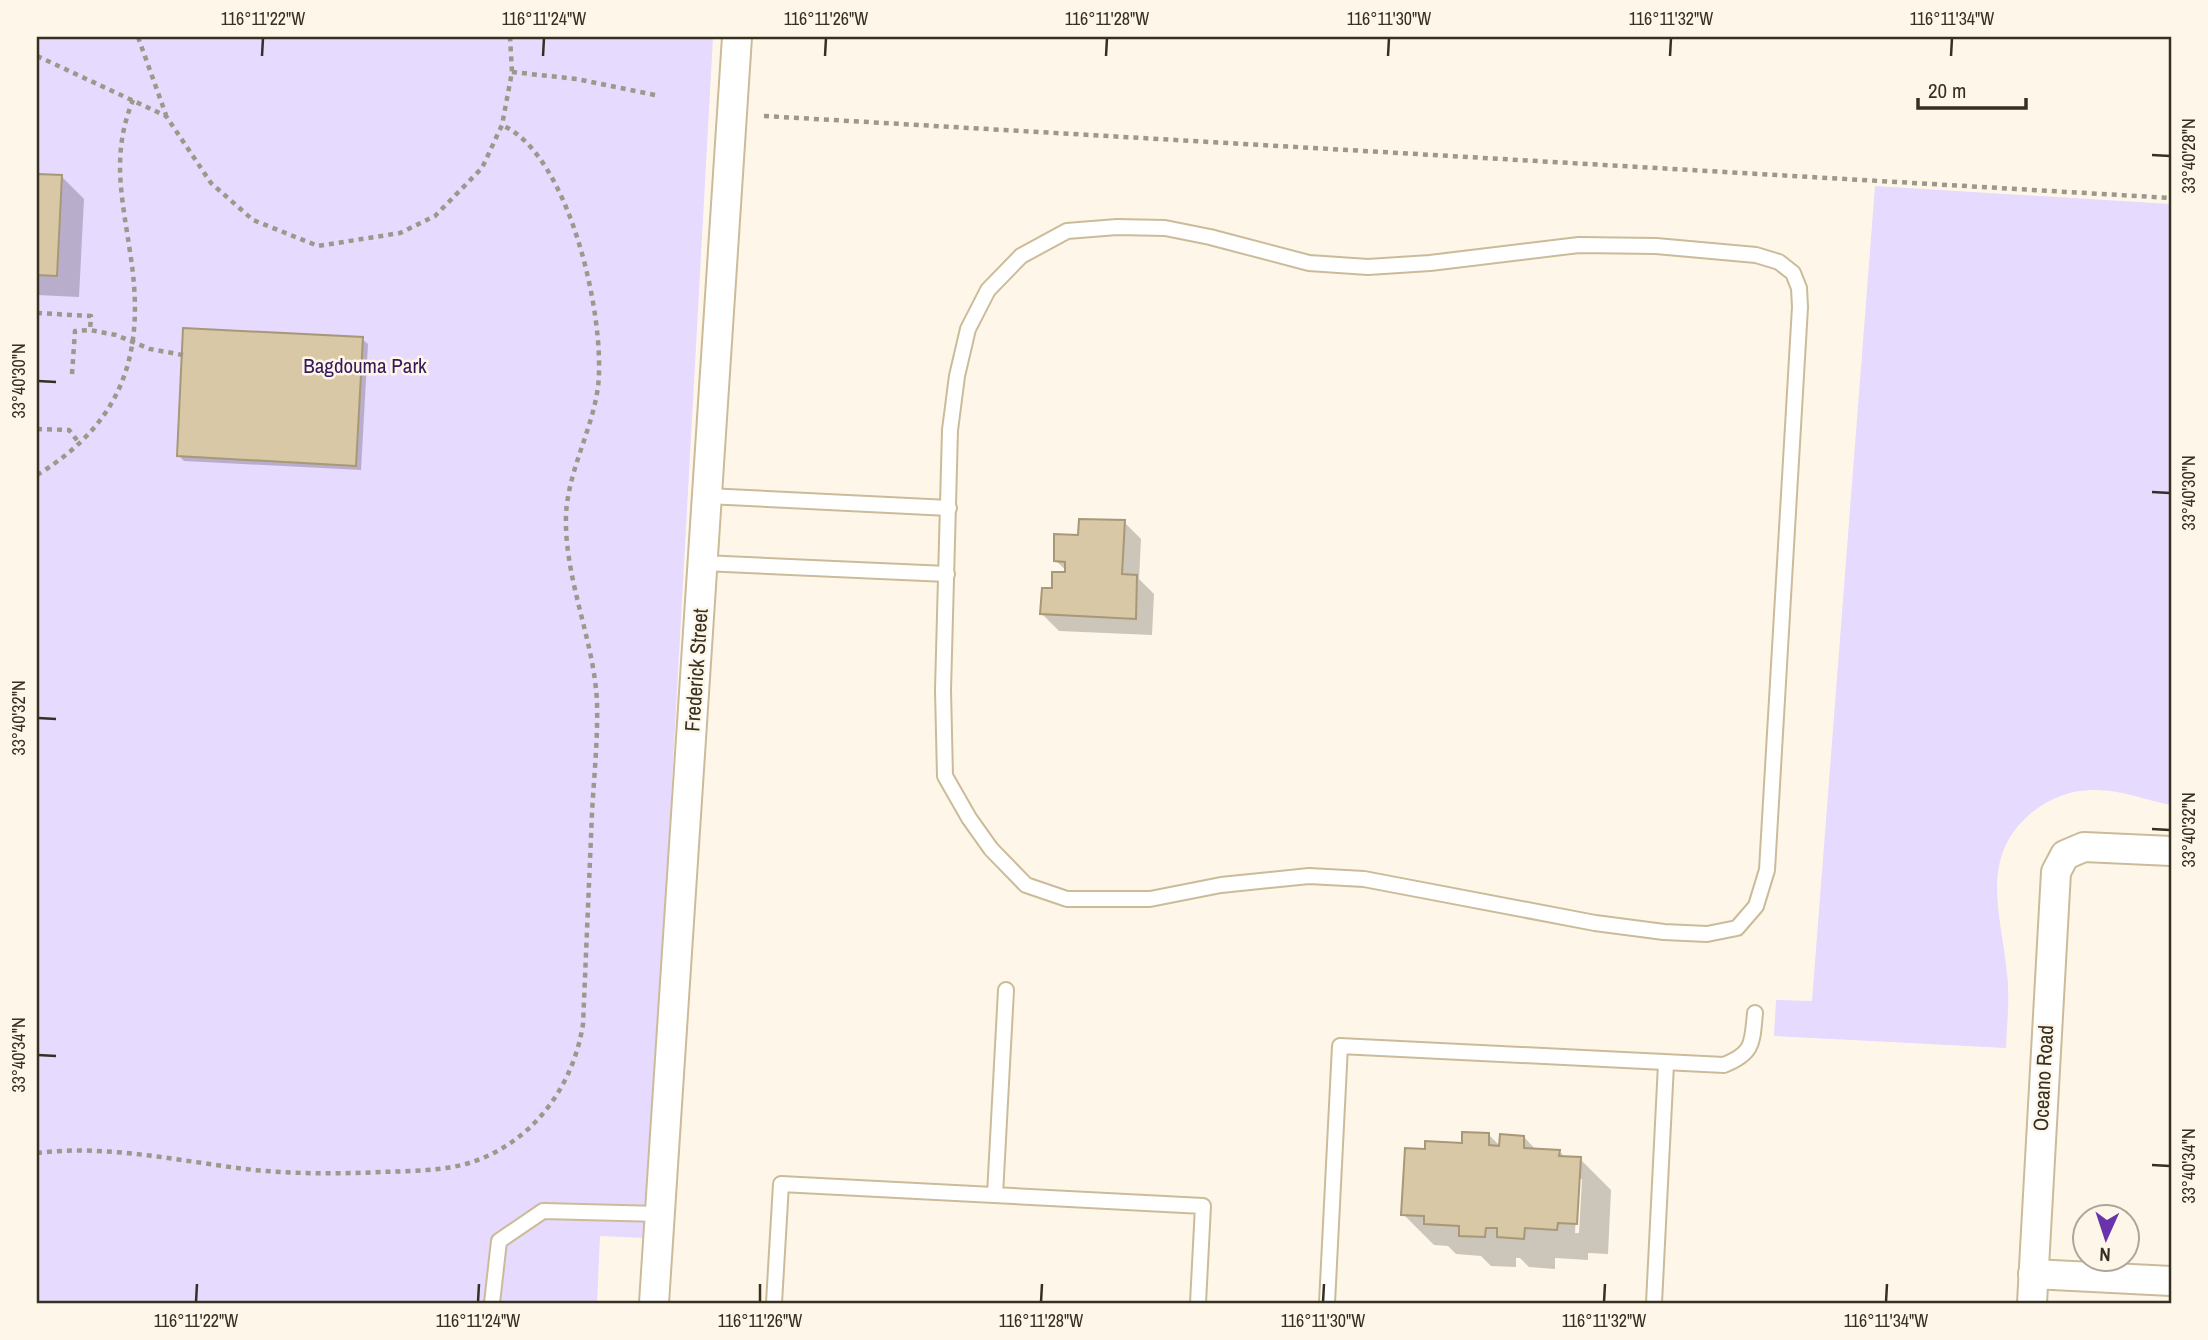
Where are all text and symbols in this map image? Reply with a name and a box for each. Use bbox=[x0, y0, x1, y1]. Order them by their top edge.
text: 116°11'22"W bbox=[221, 6, 305, 31]
text: 116°11'24"W bbox=[502, 6, 586, 31]
text: 116°11'26"W bbox=[784, 6, 868, 31]
text: 116°11'28"W bbox=[1065, 6, 1149, 31]
text: 116°11'30"W bbox=[1347, 6, 1431, 31]
text: 116°11'32"W bbox=[1629, 6, 1713, 31]
text: 116°11'34"W bbox=[1910, 6, 1994, 31]
scale bar bbox=[1918, 66, 2026, 110]
text: 20 m bbox=[1928, 76, 1966, 105]
text: 33°40'28"N bbox=[2176, 118, 2201, 194]
text: 33°40'30"N bbox=[6, 343, 31, 419]
park label: Bagdouma Park bbox=[303, 351, 427, 380]
text: 33°40'30"N bbox=[2176, 455, 2201, 531]
street label: Frederick Street bbox=[677, 607, 715, 733]
text: 33°40'32"N bbox=[6, 680, 31, 756]
text: 33°40'32"N bbox=[2176, 792, 2201, 868]
text: 33°40'34"N bbox=[6, 1017, 31, 1093]
street label: Oceano Road bbox=[2026, 1024, 2060, 1132]
text: 33°40'34"N bbox=[2176, 1128, 2201, 1204]
north arrow bbox=[2072, 1204, 2142, 1274]
text: N bbox=[2099, 1242, 2111, 1268]
text: 116°11'22"W bbox=[154, 1308, 238, 1333]
text: 116°11'24"W bbox=[436, 1308, 520, 1333]
text: 116°11'26"W bbox=[718, 1308, 802, 1333]
text: 116°11'28"W bbox=[999, 1308, 1083, 1333]
text: 116°11'30"W bbox=[1281, 1308, 1365, 1333]
text: 116°11'32"W bbox=[1562, 1308, 1646, 1333]
text: 116°11'34"W bbox=[1844, 1308, 1928, 1333]

